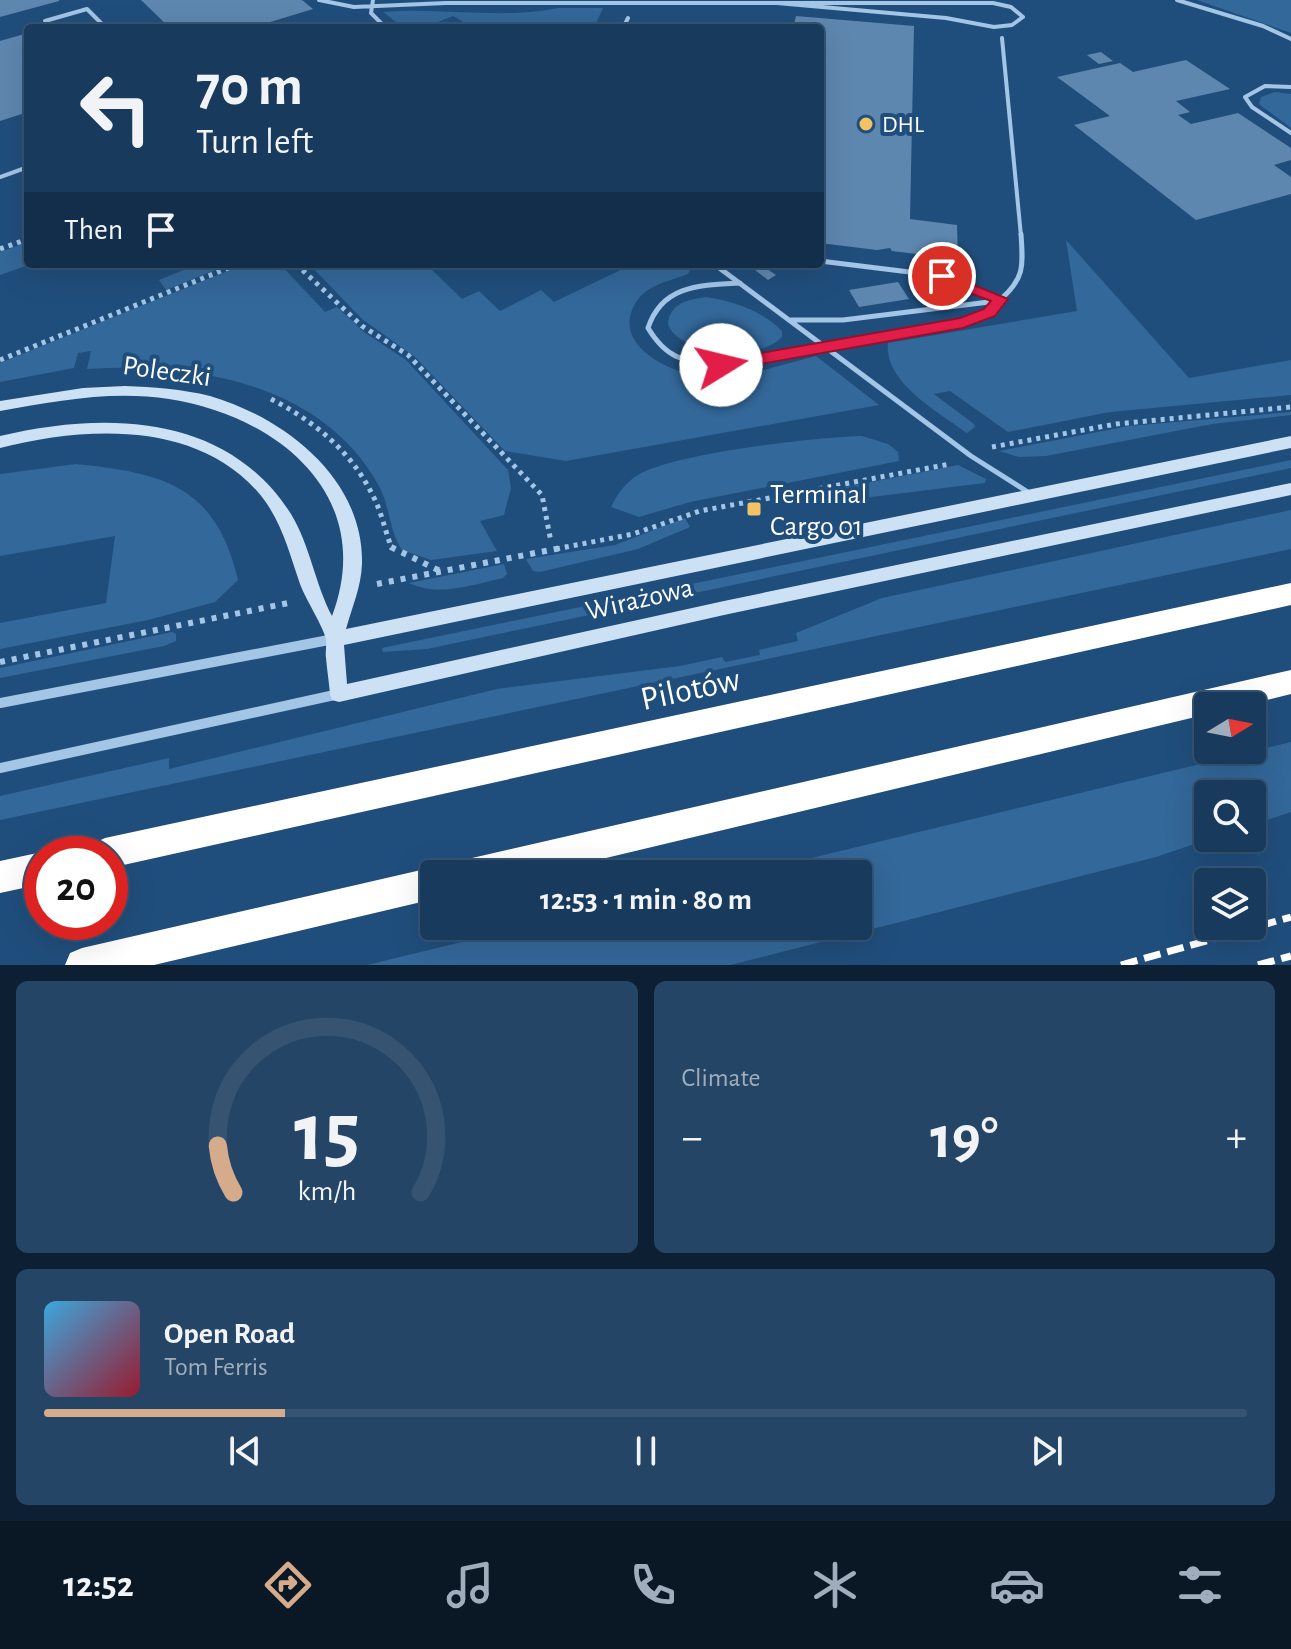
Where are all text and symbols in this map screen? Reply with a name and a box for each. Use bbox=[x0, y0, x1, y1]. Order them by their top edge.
icon: left bbox=[64, 56, 168, 160]
text: 70 m bbox=[196, 59, 303, 115]
place label: DHL bbox=[882, 113, 924, 137]
marker: DHL bbox=[857, 115, 875, 133]
text: Turn left bbox=[196, 124, 313, 160]
icon: arrive bbox=[139, 208, 183, 252]
text: Then bbox=[64, 215, 123, 245]
pin bbox=[908, 242, 976, 310]
icon: arrive bbox=[920, 254, 964, 298]
position arrow bbox=[679, 323, 763, 407]
street label: Poleczki bbox=[121, 352, 213, 392]
place label: Terminal Cargo 01 bbox=[770, 481, 867, 541]
marker: Terminal Cargo 01 bbox=[745, 500, 763, 518]
street label: Wirażowa bbox=[583, 574, 696, 626]
street label: Pilotów bbox=[638, 663, 743, 717]
north arrow bbox=[1194, 692, 1266, 764]
map controls bbox=[1194, 692, 1266, 940]
button: search bbox=[1194, 780, 1266, 852]
speed limit sign: 20 bbox=[24, 836, 128, 940]
button: layers bbox=[1194, 868, 1266, 940]
text: 12:53 · 1 min · 80 m bbox=[540, 885, 752, 915]
text: Climate bbox=[682, 1065, 760, 1091]
text: 15 bbox=[294, 1092, 360, 1176]
text: 19° bbox=[930, 1109, 998, 1169]
text: − bbox=[682, 1116, 703, 1160]
text: + bbox=[1226, 1116, 1247, 1160]
text: km/h bbox=[297, 1177, 356, 1206]
text: Open Road bbox=[164, 1319, 295, 1349]
text: Tom Ferris bbox=[164, 1354, 268, 1380]
icon: previous bbox=[223, 1429, 267, 1473]
icon: pause bbox=[624, 1429, 668, 1473]
icon: next bbox=[1025, 1429, 1069, 1473]
icon: directions bbox=[260, 1557, 316, 1613]
icon: music bbox=[442, 1557, 498, 1613]
icon: phone bbox=[625, 1557, 681, 1613]
icon: climate bbox=[807, 1557, 863, 1613]
icon: car bbox=[989, 1557, 1045, 1613]
icon: filters bbox=[1172, 1557, 1228, 1613]
text: 12:52 bbox=[63, 1567, 134, 1603]

